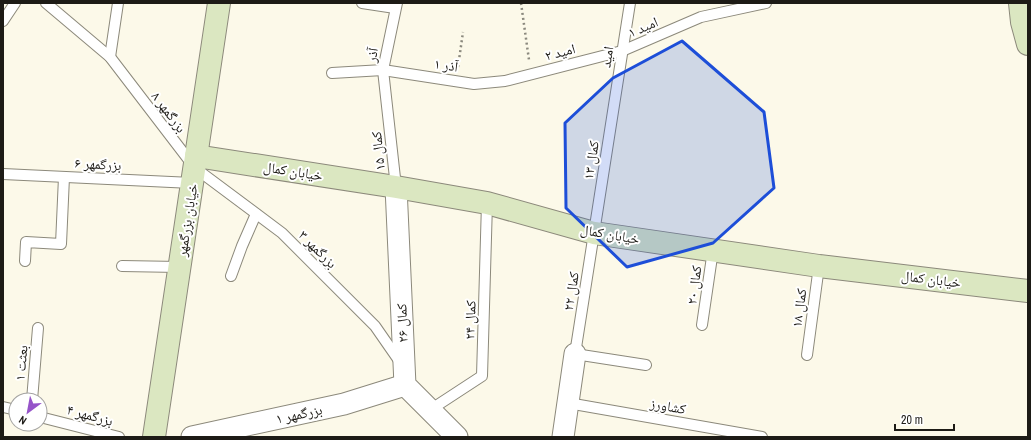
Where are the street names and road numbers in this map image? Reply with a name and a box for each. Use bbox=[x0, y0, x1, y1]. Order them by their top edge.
street label: امید ۱ bbox=[625, 13, 661, 41]
street label: امید ۲ bbox=[543, 39, 577, 65]
street label: امید bbox=[596, 45, 618, 69]
street label: آذر bbox=[362, 46, 382, 65]
street label: آذر ۱ bbox=[433, 54, 460, 76]
street label: بزرگمهر ۸ bbox=[148, 88, 190, 136]
street label: کمال ۱۵ bbox=[367, 130, 389, 171]
street label: کمال ۱۳ bbox=[579, 139, 603, 181]
street label: بزرگمهر ۶ bbox=[74, 154, 122, 174]
street label: خیابان کمال bbox=[262, 157, 324, 185]
street label: خیابان بزرگمهر bbox=[172, 182, 202, 259]
street label: خیابان کمال bbox=[579, 220, 641, 248]
street label: بزرگمهر ۳ bbox=[295, 226, 341, 272]
street label: کمال ۲۰ bbox=[682, 264, 706, 306]
street label: خیابان کمال bbox=[900, 266, 962, 292]
street label: کمال ۲۲ bbox=[559, 270, 583, 312]
street label: کمال ۱۸ bbox=[787, 287, 811, 329]
street label: کمال ۲۴ bbox=[460, 300, 480, 340]
street label: کمال ۲۶ bbox=[392, 303, 412, 343]
street label: بعثت ۱ bbox=[10, 344, 32, 382]
street label: کشاورز bbox=[648, 394, 687, 418]
street label: بزرگمهر ۴ bbox=[65, 400, 115, 430]
street label: بزرگمهر ۱ bbox=[274, 400, 324, 428]

